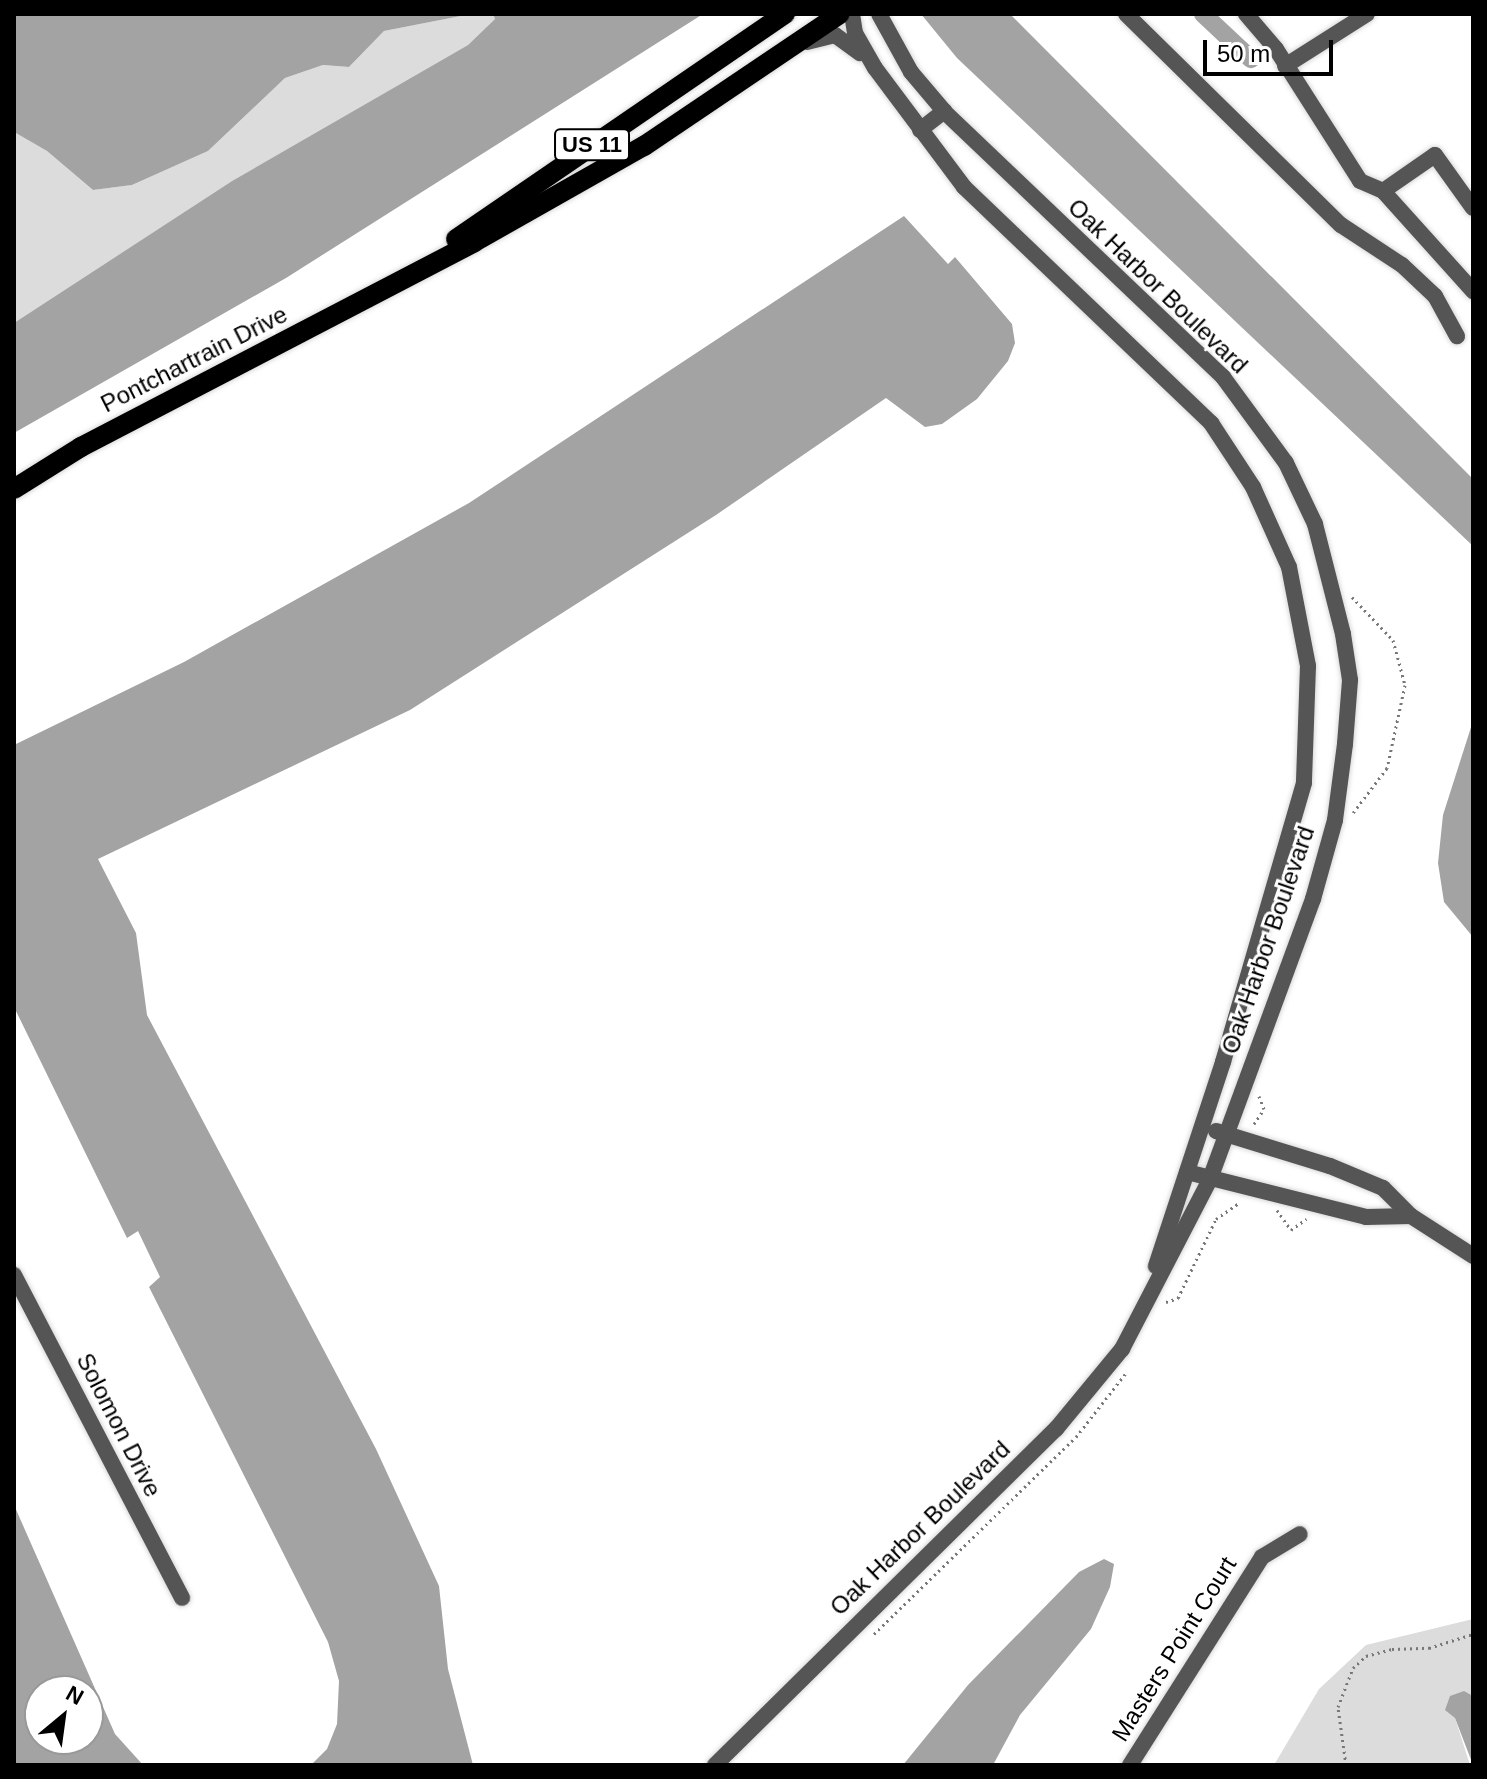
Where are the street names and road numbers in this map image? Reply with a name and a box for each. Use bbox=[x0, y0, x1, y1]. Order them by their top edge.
road number: US 11 bbox=[554, 127, 630, 163]
street label: Oak Harbor Boulevard bbox=[1062, 193, 1254, 379]
street label: Pontchartrain Drive bbox=[96, 300, 292, 418]
street label: Oak Harbor Boulevard bbox=[1216, 822, 1320, 1058]
street label: Solomon Drive bbox=[70, 1348, 168, 1502]
street label: Oak Harbor Boulevard bbox=[824, 1435, 1016, 1621]
street label: Masters Point Court bbox=[1106, 1551, 1242, 1747]

